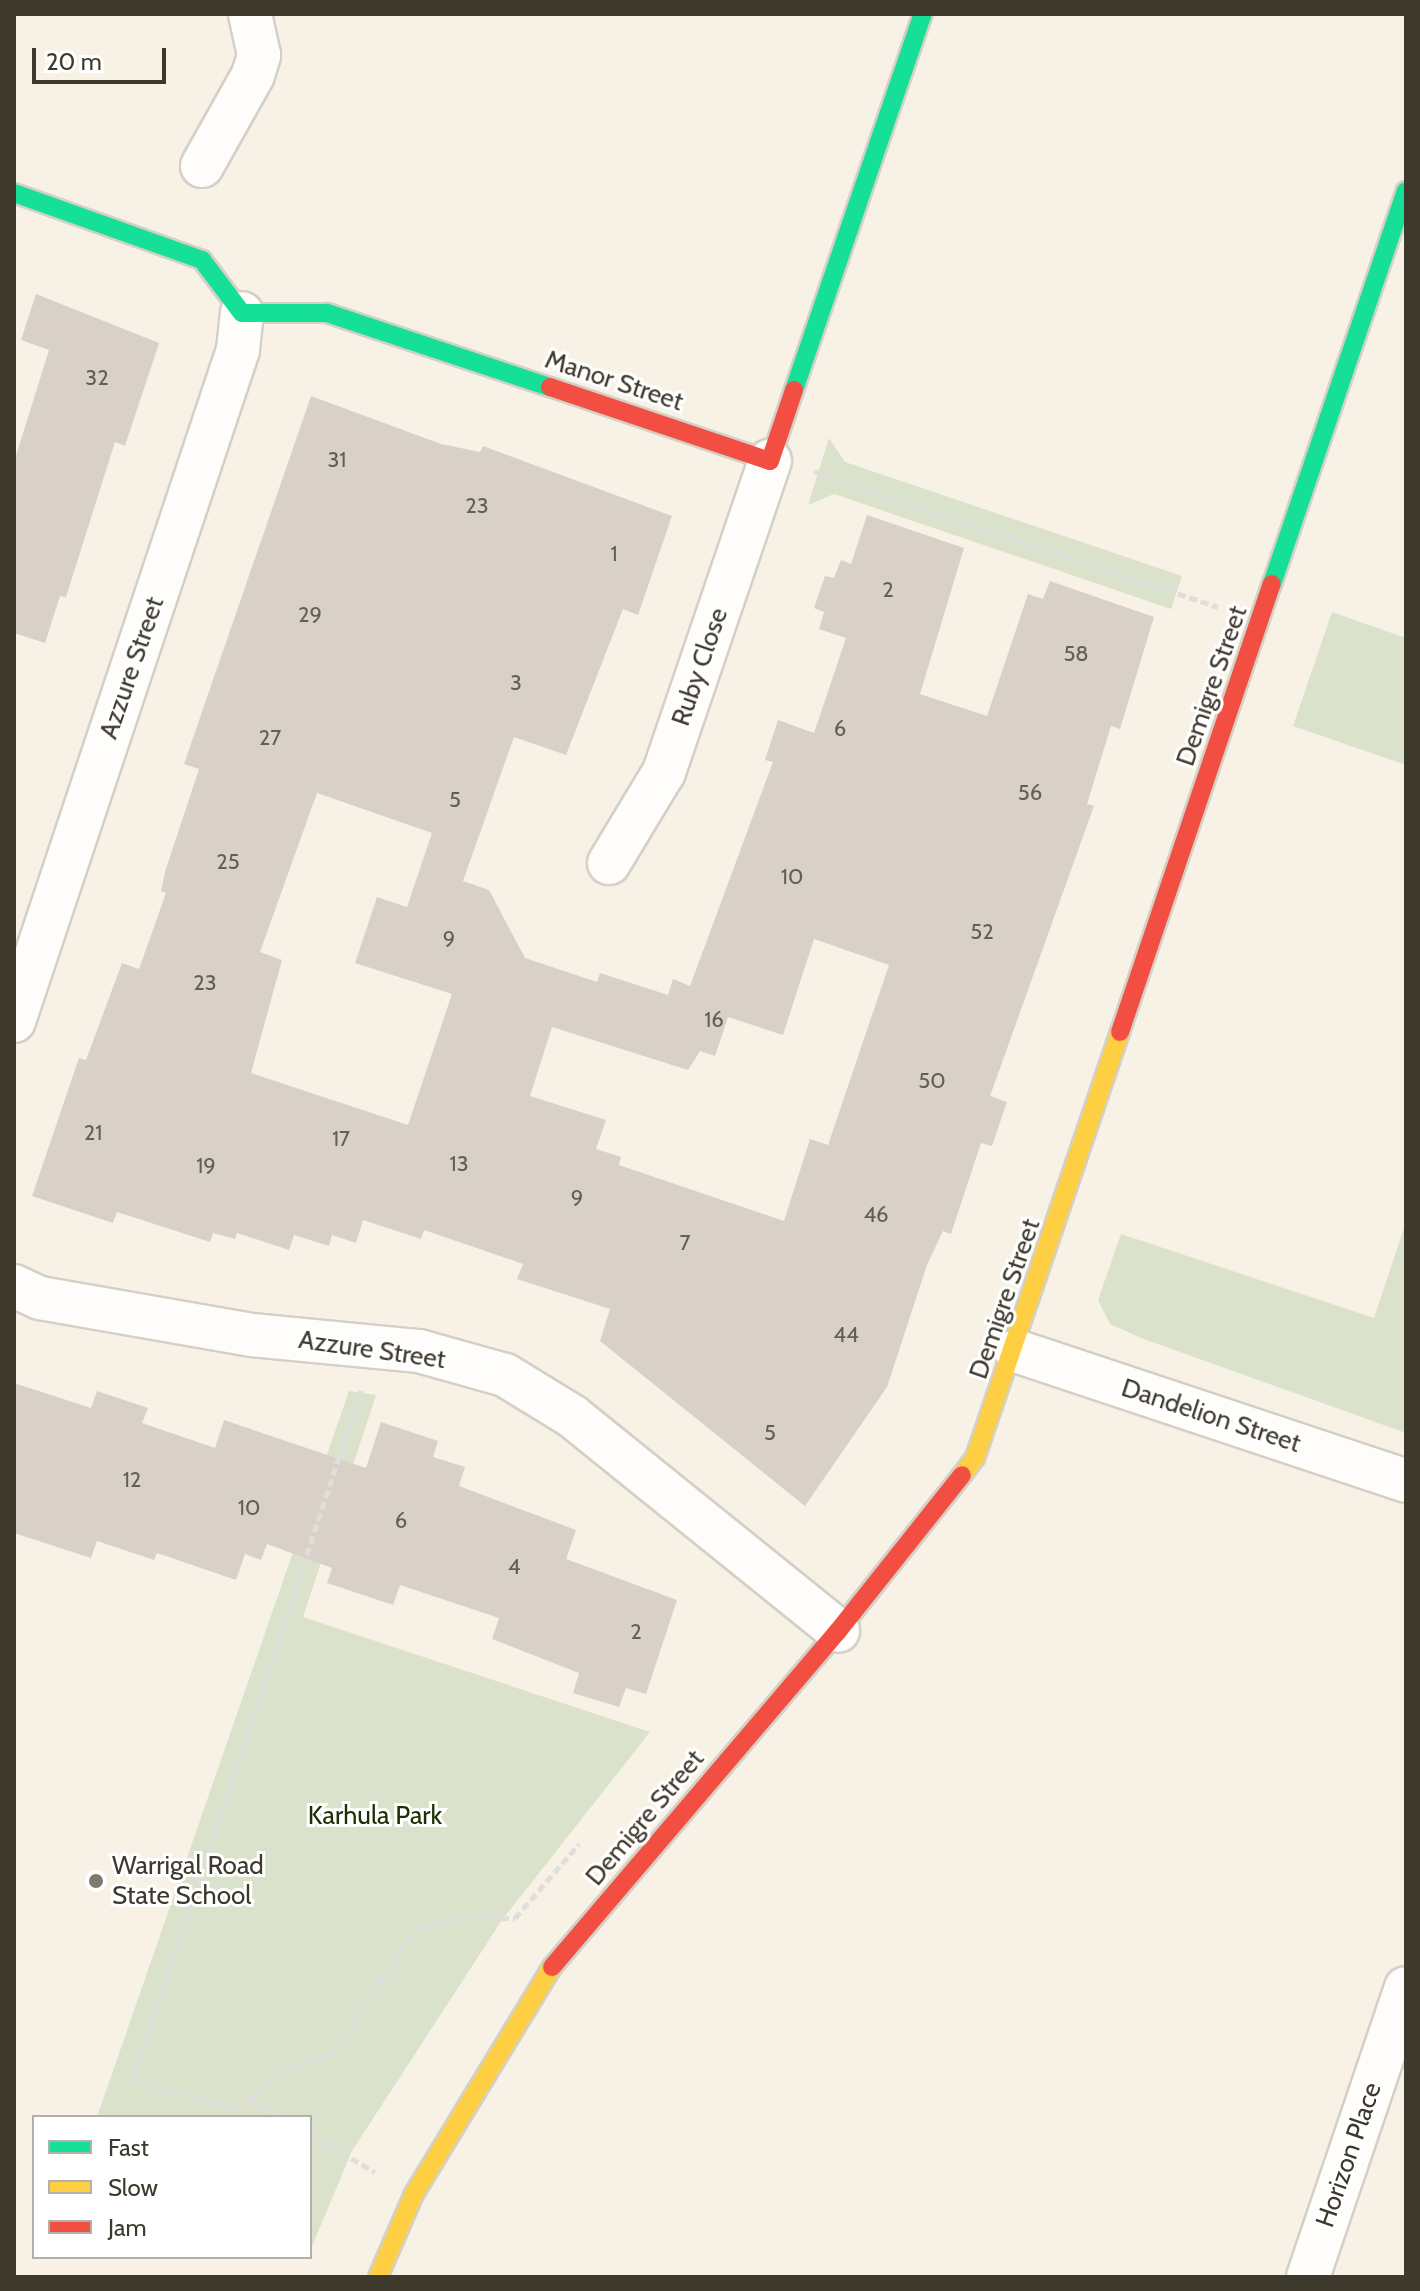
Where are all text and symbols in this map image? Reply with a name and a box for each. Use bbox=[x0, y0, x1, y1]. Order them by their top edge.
scale bar bbox=[36, 32, 170, 82]
text: 20 m bbox=[46, 47, 102, 76]
street label: Manor Street bbox=[541, 344, 687, 418]
house number: 32 bbox=[85, 365, 109, 391]
house number: 31 bbox=[327, 447, 347, 473]
house number: 23 bbox=[465, 493, 489, 519]
house number: 1 bbox=[610, 541, 618, 567]
house number: 2 bbox=[882, 577, 894, 603]
street label: Azzure Street bbox=[93, 593, 171, 743]
house number: 29 bbox=[298, 602, 322, 628]
street label: Demigre Street bbox=[1170, 602, 1254, 770]
street label: Ruby Close bbox=[665, 604, 735, 730]
house number: 58 bbox=[1063, 641, 1089, 667]
house number: 3 bbox=[510, 670, 522, 696]
house number: 6 bbox=[834, 716, 846, 742]
house number: 27 bbox=[259, 725, 281, 751]
house number: 56 bbox=[1018, 780, 1042, 806]
house number: 5 bbox=[449, 787, 461, 813]
house number: 25 bbox=[216, 849, 240, 875]
house number: 10 bbox=[781, 864, 803, 890]
house number: 52 bbox=[970, 919, 994, 945]
house number: 9 bbox=[443, 926, 455, 952]
house number: 23 bbox=[193, 970, 217, 996]
house number: 16 bbox=[704, 1007, 724, 1033]
house number: 50 bbox=[918, 1068, 946, 1094]
house number: 21 bbox=[84, 1120, 102, 1146]
house number: 17 bbox=[332, 1126, 350, 1152]
house number: 13 bbox=[449, 1151, 469, 1177]
house number: 19 bbox=[196, 1153, 216, 1179]
house number: 9 bbox=[571, 1185, 583, 1211]
house number: 46 bbox=[863, 1202, 889, 1228]
street label: Demigre Street bbox=[963, 1215, 1047, 1383]
house number: 7 bbox=[679, 1230, 691, 1256]
house number: 44 bbox=[833, 1322, 859, 1348]
street label: Azzure Street bbox=[297, 1324, 447, 1376]
street label: Dandelion Street bbox=[1117, 1372, 1305, 1460]
house number: 5 bbox=[764, 1420, 776, 1446]
house number: 12 bbox=[123, 1467, 141, 1493]
house number: 10 bbox=[238, 1495, 260, 1521]
house number: 6 bbox=[395, 1508, 407, 1534]
house number: 4 bbox=[508, 1554, 520, 1580]
house number: 2 bbox=[630, 1619, 642, 1645]
street label: Demigre Street bbox=[579, 1744, 711, 1892]
park label: Karhula Park bbox=[308, 1800, 442, 1832]
place label: Warrigal Road State School bbox=[112, 1850, 264, 1912]
marker: Warrigal Road State School bbox=[87, 1872, 105, 1890]
street label: Horizon Place bbox=[1310, 2079, 1388, 2231]
legend bbox=[32, 2115, 312, 2259]
text: Fast bbox=[108, 2133, 149, 2162]
text: Slow bbox=[108, 2173, 158, 2202]
text: Jam bbox=[108, 2213, 146, 2242]

